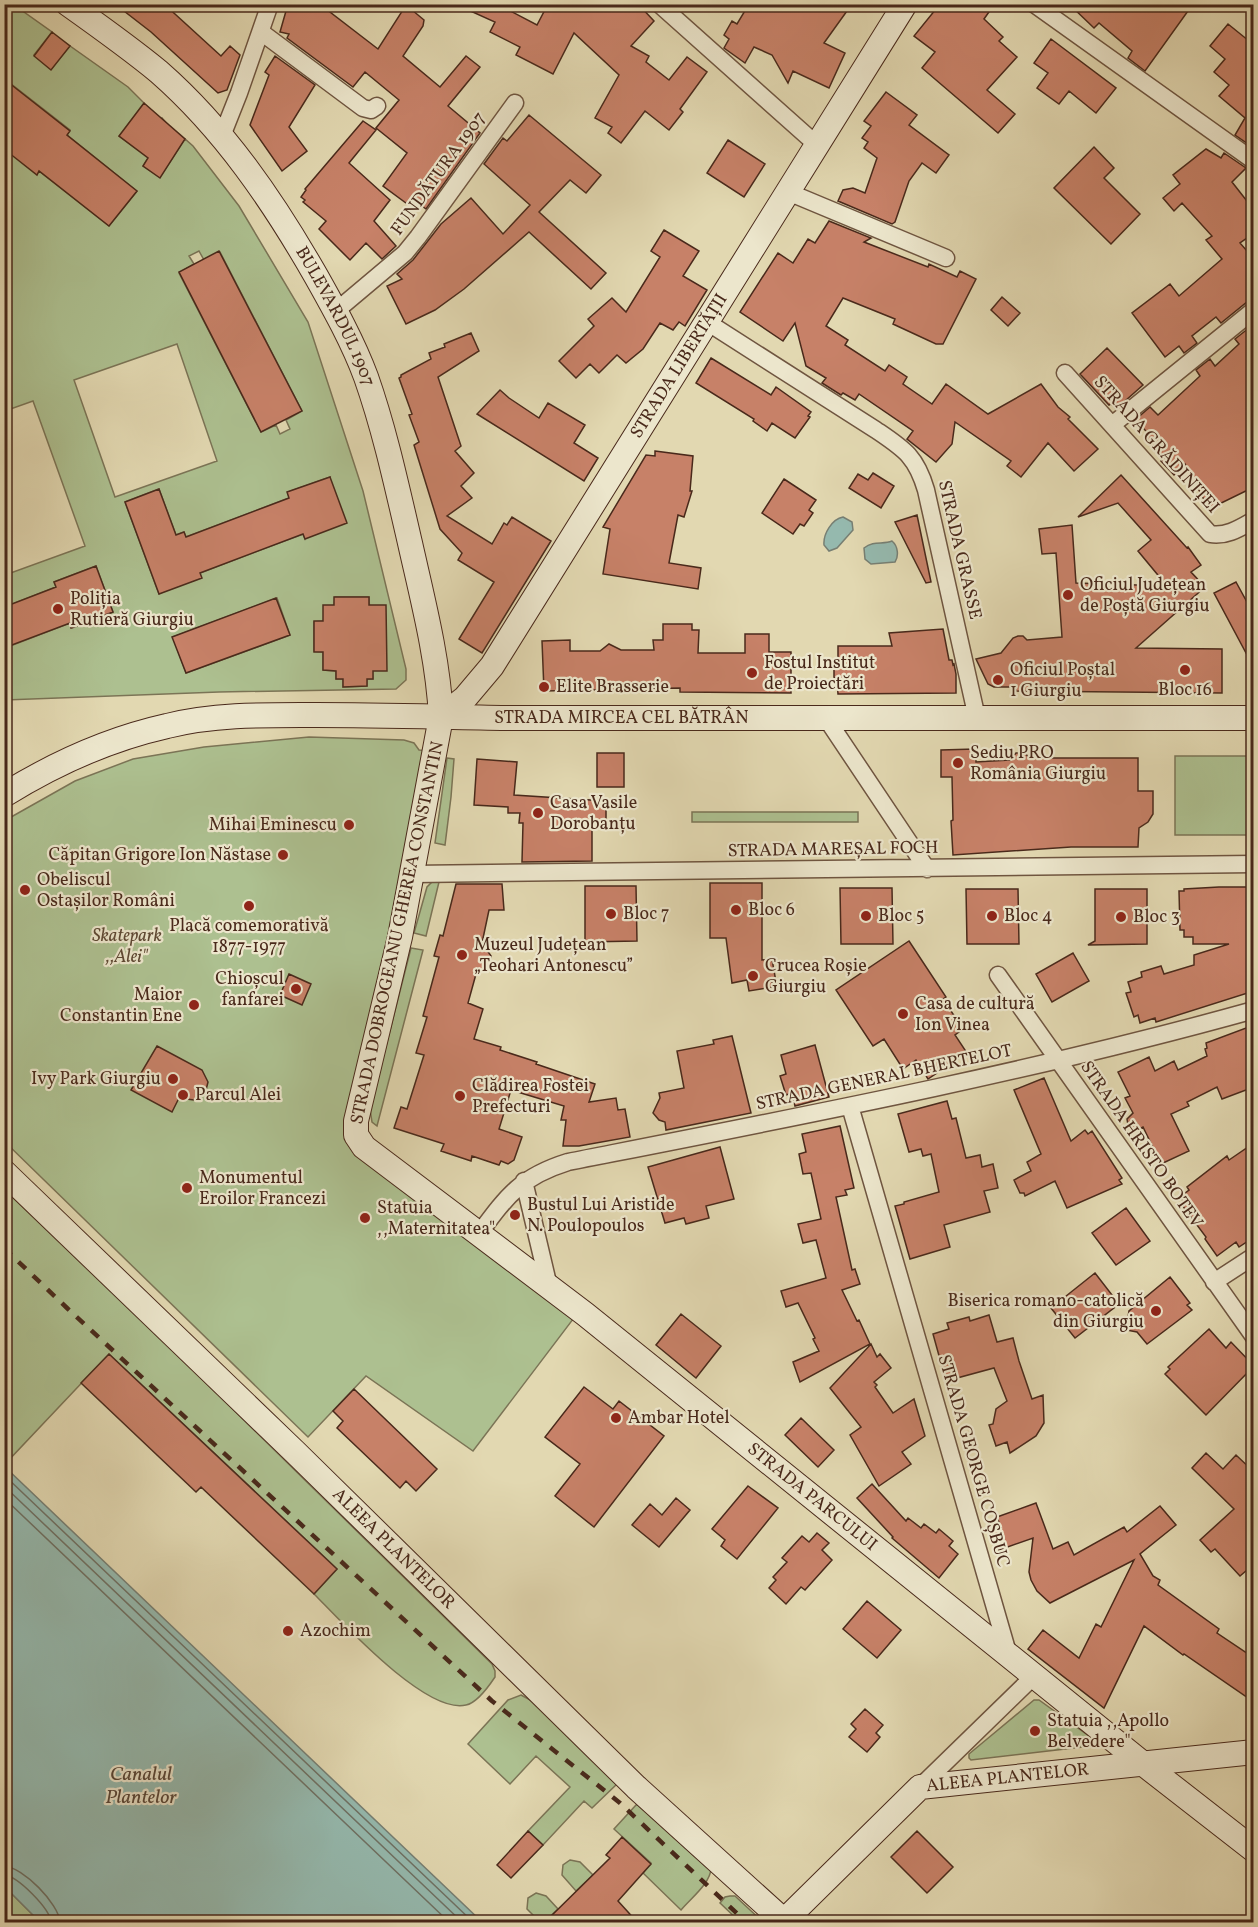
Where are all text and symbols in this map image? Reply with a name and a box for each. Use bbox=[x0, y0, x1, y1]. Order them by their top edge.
street label: FUNDĂTURA 1907 bbox=[386, 107, 492, 241]
street label: BULEVARDUL 1907 bbox=[289, 242, 381, 390]
street label: STRADA LIBERTĂȚII bbox=[624, 289, 734, 443]
street label: STRADA GRĂDINIȚEI bbox=[1087, 371, 1225, 519]
street label: STRADA GRASSE bbox=[931, 478, 987, 622]
place label: Oficiul Județean de Poștă Giurgiu bbox=[1080, 573, 1210, 619]
place label: Poliția Rutieră Giurgiu bbox=[70, 587, 194, 633]
marker: Oficiul Județean de Poștă Giurgiu bbox=[1061, 588, 1075, 602]
marker: Poliția Rutieră Giurgiu bbox=[51, 602, 65, 616]
place label: Fostul Institut de Proiectări bbox=[764, 651, 875, 697]
place label: Oficiul Poștal 1 Giurgiu bbox=[1010, 658, 1115, 704]
marker: Bloc 16 bbox=[1178, 663, 1192, 677]
marker: Fostul Institut de Proiectări bbox=[745, 666, 759, 680]
marker: Oficiul Poștal 1 Giurgiu bbox=[991, 673, 1005, 687]
place label: Elite Brasserie bbox=[556, 675, 669, 700]
place label: Bloc 16 bbox=[1158, 678, 1212, 703]
marker: Elite Brasserie bbox=[537, 680, 551, 694]
street label: STRADA MIRCEA CEL BĂTRÂN bbox=[494, 705, 749, 731]
street label: STRADA DOBROGEANU GHEREA CONSTANTIN bbox=[345, 739, 451, 1127]
place label: Sediu PRO România Giurgiu bbox=[970, 741, 1106, 787]
marker: Sediu PRO România Giurgiu bbox=[951, 756, 965, 770]
place label: Casa Vasile Dorobanțu bbox=[550, 791, 637, 837]
marker: Casa Vasile Dorobanțu bbox=[531, 806, 545, 820]
place label: Mihai Eminescu bbox=[209, 813, 337, 838]
marker: Mihai Eminescu bbox=[342, 818, 356, 832]
street label: STRADA MAREȘAL FOCH bbox=[727, 836, 939, 864]
place label: Căpitan Grigore Ion Năstase bbox=[49, 843, 271, 868]
marker: Căpitan Grigore Ion Năstase bbox=[276, 848, 290, 862]
place label: Obeliscul Ostașilor Români bbox=[37, 868, 175, 914]
marker: Obeliscul Ostașilor Români bbox=[18, 883, 32, 897]
place label: Bloc 6 bbox=[748, 898, 795, 923]
marker: Placă comemorativă 1877-1977 bbox=[242, 899, 256, 913]
place label: Bloc 7 bbox=[623, 902, 670, 927]
marker: Bloc 6 bbox=[729, 903, 743, 917]
place label: Bloc 5 bbox=[878, 904, 924, 929]
place label: Bloc 4 bbox=[1004, 904, 1053, 929]
place label: Bloc 3 bbox=[1133, 905, 1180, 930]
marker: Bloc 7 bbox=[604, 907, 618, 921]
marker: Bloc 5 bbox=[859, 909, 873, 923]
marker: Bloc 4 bbox=[985, 909, 999, 923]
marker: Bloc 3 bbox=[1114, 910, 1128, 924]
place label: Placă comemorativă 1877-1977 bbox=[169, 914, 329, 960]
park label: Skatepark ,,Alei" bbox=[92, 924, 162, 970]
place label: Muzeul Județean „Teohari Antonescu” bbox=[474, 933, 633, 979]
marker: Muzeul Județean „Teohari Antonescu” bbox=[455, 948, 469, 962]
place label: Crucea Roșie Giurgiu bbox=[765, 954, 867, 1000]
place label: Chioșcul fanfarei bbox=[215, 967, 284, 1013]
marker: Crucea Roșie Giurgiu bbox=[746, 969, 760, 983]
marker: Chioșcul fanfarei bbox=[289, 982, 303, 996]
place label: Maior Constantin Ene bbox=[60, 983, 182, 1029]
place label: Casa de cultură Ion Vinea bbox=[915, 992, 1035, 1038]
marker: Maior Constantin Ene bbox=[187, 998, 201, 1012]
marker: Casa de cultură Ion Vinea bbox=[896, 1007, 910, 1021]
street label: STRADA GENERAL BHERTELOT bbox=[754, 1039, 1015, 1117]
street label: STRADA HRISTO BOTEV bbox=[1074, 1056, 1208, 1234]
place label: Ivy Park Giurgiu bbox=[31, 1067, 161, 1092]
marker: Ivy Park Giurgiu bbox=[166, 1072, 180, 1086]
place label: Clădirea Fostei Prefecturi bbox=[472, 1074, 589, 1120]
place label: Parcul Alei bbox=[195, 1083, 281, 1108]
marker: Parcul Alei bbox=[176, 1088, 190, 1102]
marker: Clădirea Fostei Prefecturi bbox=[453, 1089, 467, 1103]
place label: Monumentul Eroilor Francezi bbox=[199, 1166, 326, 1212]
marker: Monumentul Eroilor Francezi bbox=[180, 1181, 194, 1195]
place label: Bustul Lui Aristide N. Poulopoulos bbox=[527, 1193, 675, 1239]
place label: Statuia ,,Maternitatea" bbox=[377, 1196, 495, 1242]
marker: Bustul Lui Aristide N. Poulopoulos bbox=[508, 1208, 522, 1222]
marker: Statuia ,,Maternitatea" bbox=[358, 1211, 372, 1225]
place label: Biserica romano-catolică din Giurgiu bbox=[948, 1289, 1144, 1335]
marker: Biserica romano-catolică din Giurgiu bbox=[1149, 1304, 1163, 1318]
street label: STRADA GEORGE COȘBUC bbox=[931, 1352, 1015, 1570]
place label: Ambar Hotel bbox=[628, 1406, 730, 1431]
marker: Ambar Hotel bbox=[609, 1411, 623, 1425]
street label: STRADA PARCULUI bbox=[742, 1437, 883, 1557]
street label: ALEEA PLANTELOR bbox=[326, 1483, 461, 1615]
place label: Azochim bbox=[300, 1619, 371, 1644]
marker: Azochim bbox=[281, 1624, 295, 1638]
place label: Statuia ,,Apollo Belvedere" bbox=[1047, 1709, 1169, 1755]
marker: Statuia ,,Apollo Belvedere" bbox=[1028, 1724, 1042, 1738]
street label: ALEEA PLANTELOR bbox=[925, 1757, 1090, 1799]
water label: Canalul Plantelor bbox=[105, 1761, 177, 1812]

